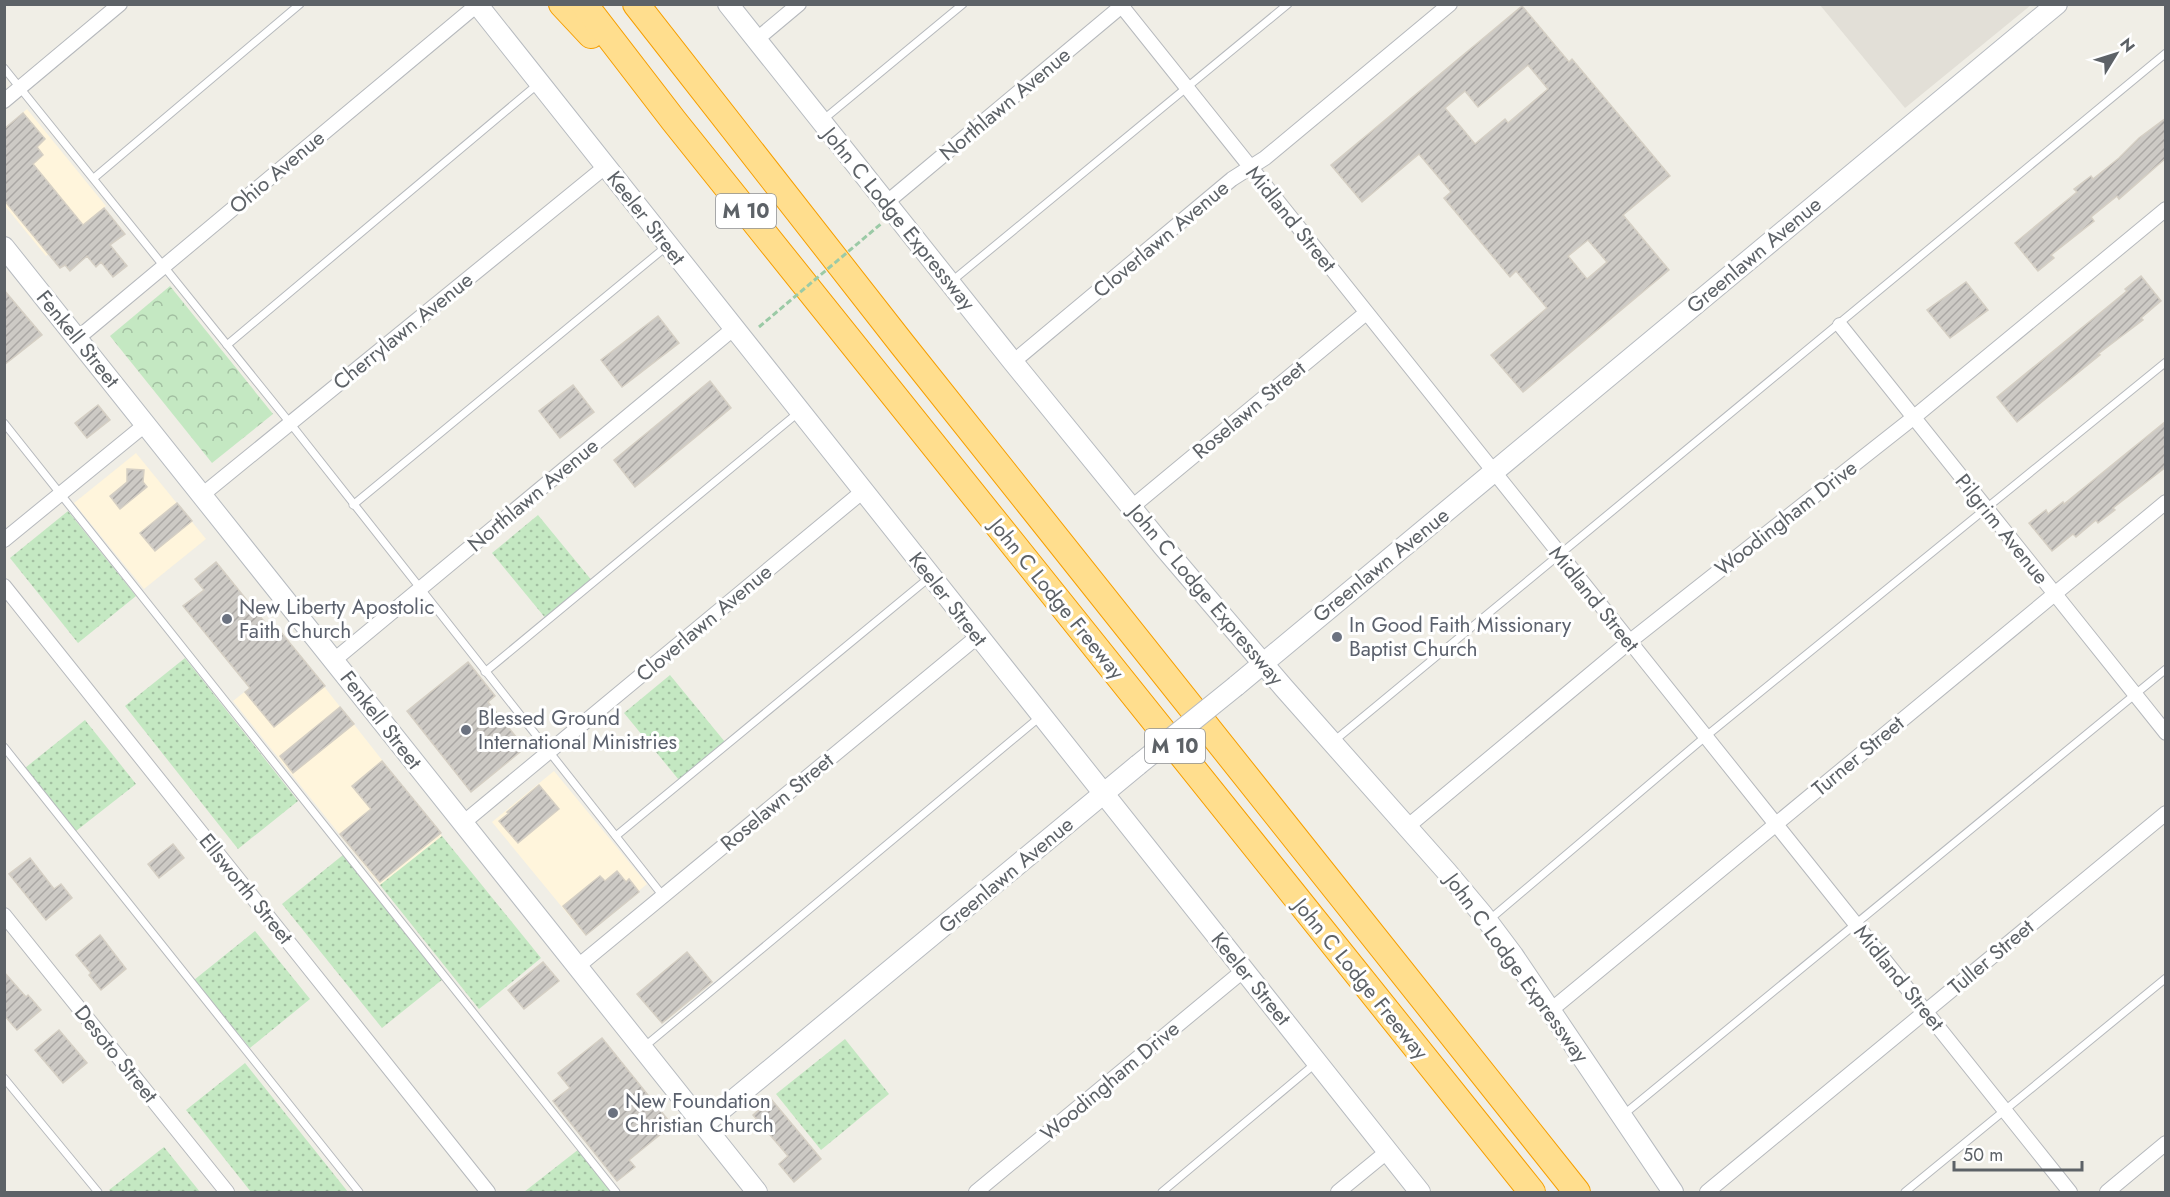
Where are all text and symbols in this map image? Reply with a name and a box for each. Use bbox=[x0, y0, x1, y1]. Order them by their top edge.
north arrow bbox=[2086, 24, 2146, 84]
text: N bbox=[2114, 33, 2140, 57]
street label: Northlawn Avenue bbox=[933, 40, 1077, 168]
street label: John C Lodge Expressway bbox=[814, 119, 983, 318]
street label: Ohio Avenue bbox=[223, 123, 331, 221]
street label: Midland Street bbox=[1239, 160, 1343, 278]
street label: Keeler Street bbox=[600, 165, 692, 271]
street label: Cloverlawn Avenue bbox=[1087, 173, 1236, 305]
street label: Greenlawn Avenue bbox=[1680, 190, 1828, 320]
road number: M 10 bbox=[716, 194, 776, 228]
street label: Cherrylawn Avenue bbox=[327, 265, 480, 397]
street label: Fenkell Street bbox=[29, 284, 127, 394]
street label: Roselawn Street bbox=[1186, 354, 1312, 466]
street label: Northlawn Avenue bbox=[461, 431, 605, 559]
street label: Woodingham Drive bbox=[1709, 453, 1864, 583]
street label: Pilgrim Avenue bbox=[1948, 467, 2056, 591]
street label: John C Lodge Expressway bbox=[1119, 496, 1291, 693]
street label: Greenlawn Avenue bbox=[1306, 500, 1456, 629]
street label: John C Lodge Freeway bbox=[981, 510, 1132, 686]
street label: Midland Street bbox=[1542, 540, 1646, 658]
street label: Keeler Street bbox=[902, 546, 994, 652]
street label: Cloverlawn Avenue bbox=[630, 557, 779, 689]
place label: New Liberty Apostolic Faith Church bbox=[239, 592, 434, 646]
place label: In Good Faith Missionary Baptist Church bbox=[1349, 610, 1572, 664]
marker: New Liberty Apostolic Faith Church bbox=[220, 612, 234, 626]
marker: In Good Faith Missionary Baptist Church bbox=[1330, 630, 1344, 644]
street label: Fenkell Street bbox=[333, 664, 429, 776]
place label: Blessed Ground International Ministries bbox=[478, 703, 677, 757]
street label: Turner Street bbox=[1806, 709, 1910, 803]
marker: Blessed Ground International Ministries bbox=[459, 723, 473, 737]
road number: M 10 bbox=[1145, 729, 1205, 763]
street label: Roselawn Street bbox=[714, 746, 840, 858]
street label: Greenlawn Avenue bbox=[932, 810, 1080, 940]
street label: Ellsworth Street bbox=[192, 827, 300, 951]
street label: John C Lodge Expressway bbox=[1436, 865, 1597, 1070]
street label: John C Lodge Freeway bbox=[1285, 890, 1436, 1066]
street label: Tuller Street bbox=[1942, 912, 2040, 1002]
street label: Midland Street bbox=[1847, 919, 1951, 1037]
street label: Keeler Street bbox=[1204, 926, 1298, 1032]
street label: Desoto Street bbox=[67, 999, 165, 1109]
street label: Woodingham Drive bbox=[1034, 1014, 1186, 1148]
place label: New Foundation Christian Church bbox=[625, 1086, 774, 1140]
marker: New Foundation Christian Church bbox=[606, 1106, 620, 1120]
scale bar bbox=[1954, 1134, 2082, 1172]
text: 50 m bbox=[1963, 1142, 2003, 1168]

